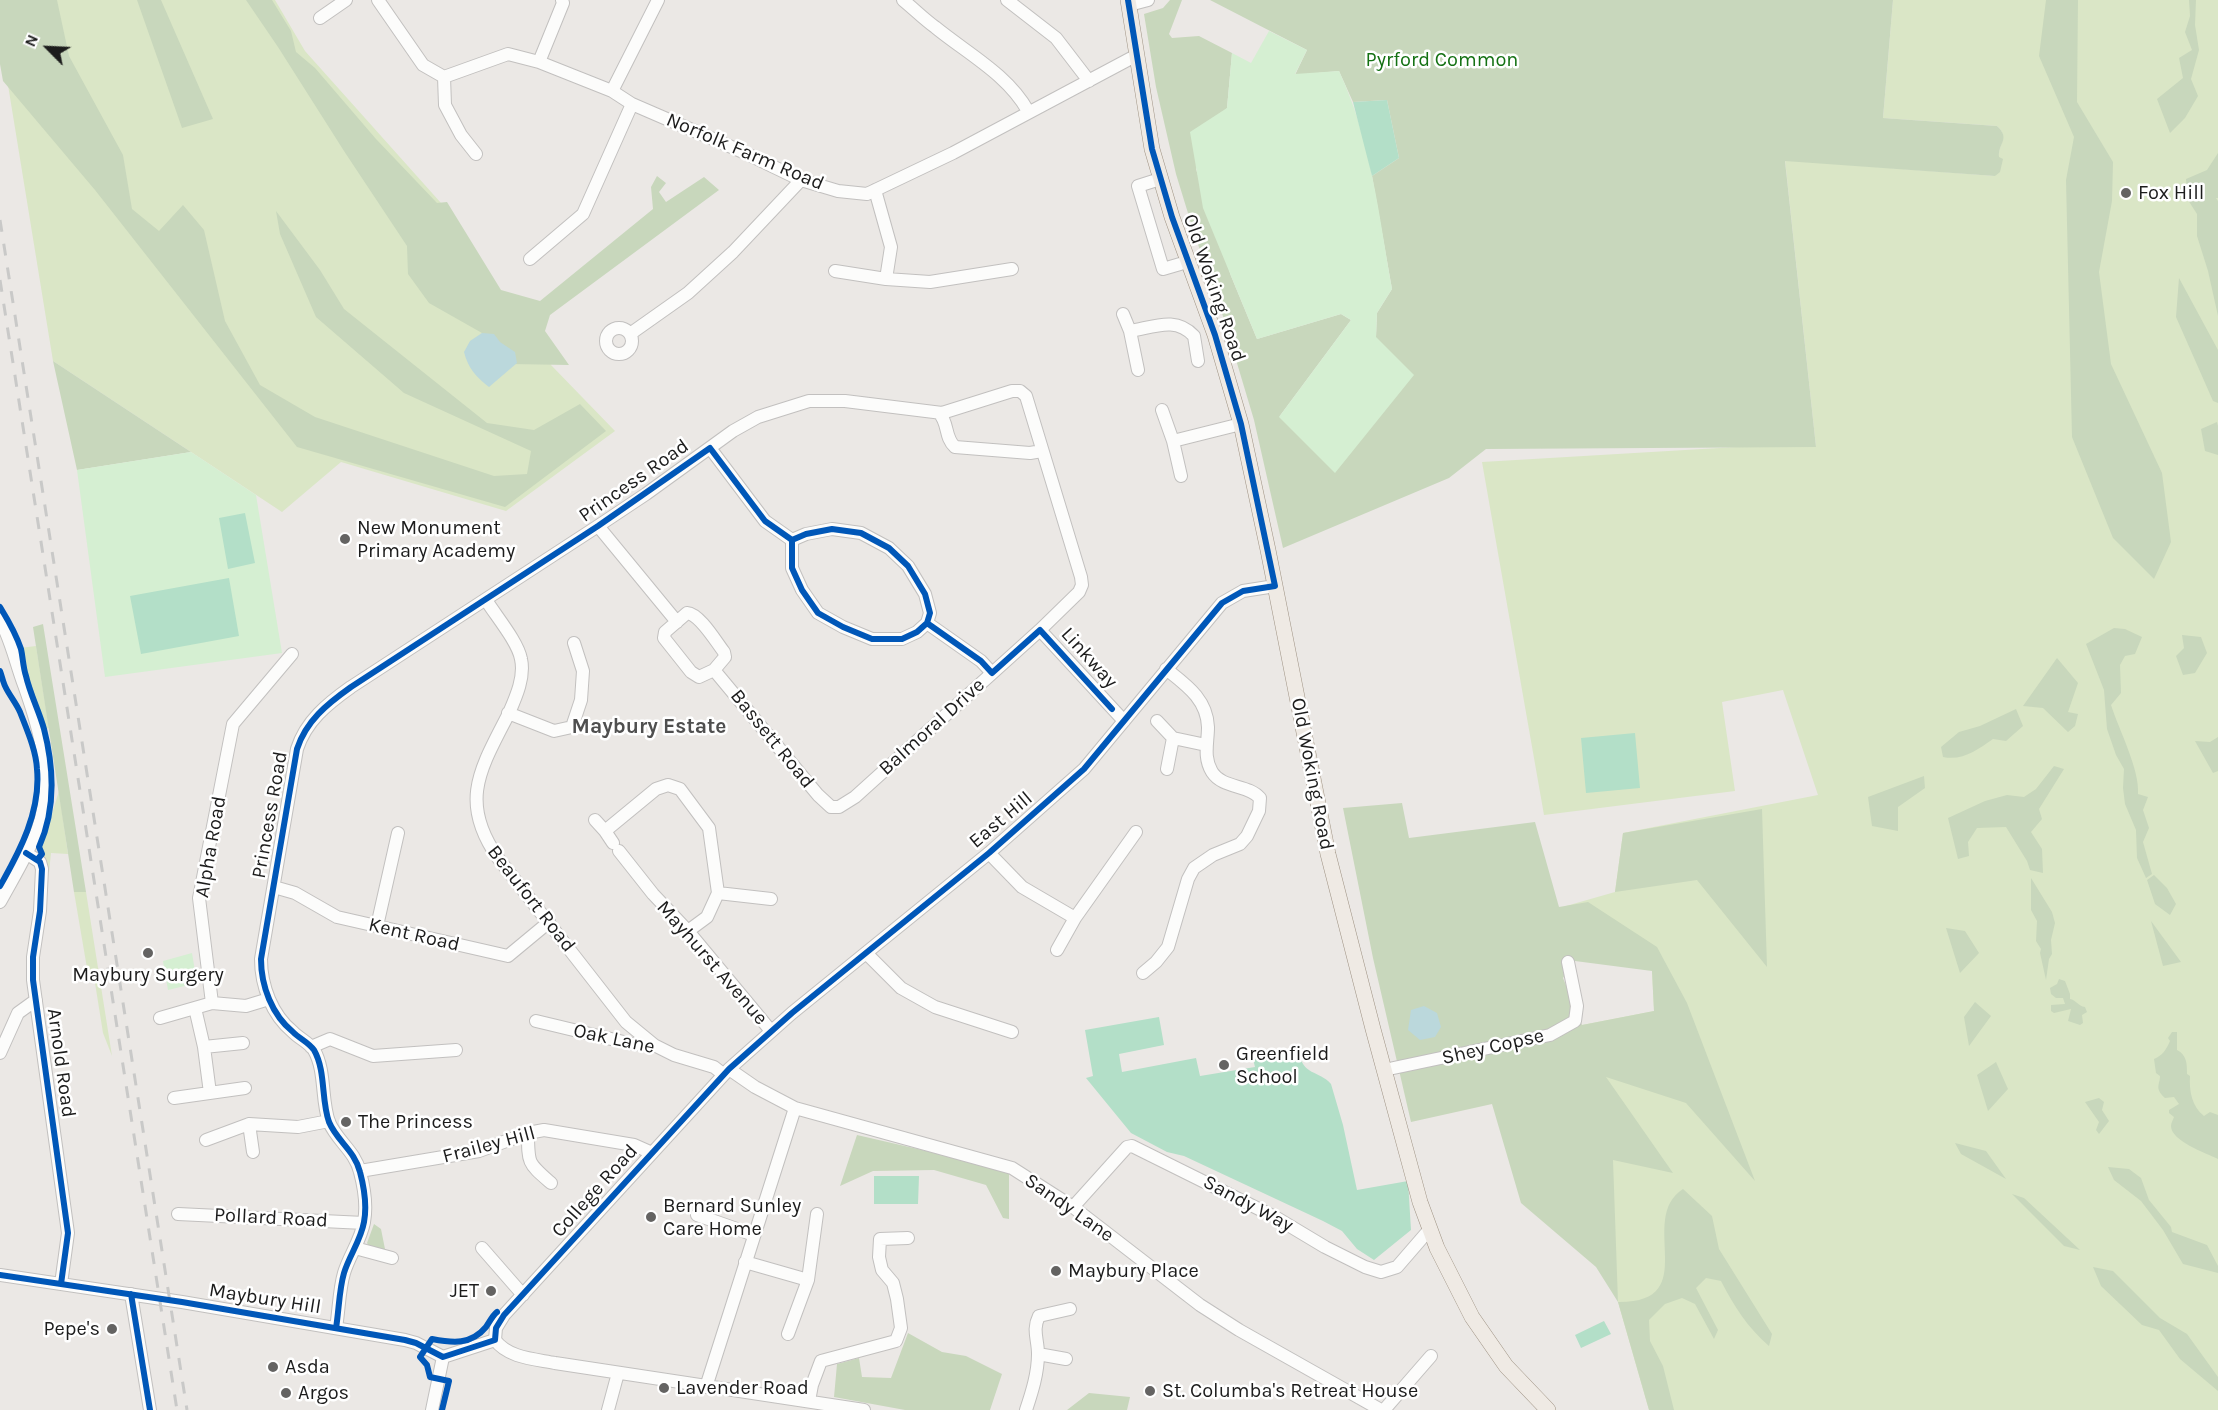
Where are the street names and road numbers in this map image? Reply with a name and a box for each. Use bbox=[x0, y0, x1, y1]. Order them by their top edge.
street label: Norfolk Farm Road bbox=[663, 108, 827, 196]
street label: Old Woking Road bbox=[1177, 211, 1251, 365]
street label: Princess Road bbox=[574, 434, 694, 528]
street label: Linkway bbox=[1056, 623, 1122, 693]
street label: Balmoral Drive bbox=[874, 673, 990, 781]
street label: Bassett Road bbox=[725, 685, 819, 793]
street label: Old Woking Road bbox=[1285, 696, 1339, 852]
street label: Princess Road bbox=[247, 750, 293, 880]
street label: East Hill bbox=[964, 787, 1038, 853]
street label: Alpha Road bbox=[190, 794, 232, 900]
street label: Beaufort Road bbox=[482, 841, 580, 957]
street label: Mayhurst Avenue bbox=[651, 896, 773, 1030]
street label: Kent Road bbox=[366, 913, 462, 957]
street label: Arnold Road bbox=[41, 1007, 81, 1119]
street label: Oak Lane bbox=[571, 1019, 657, 1059]
street label: Shey Copse bbox=[1440, 1024, 1546, 1070]
street label: Frailey Hill bbox=[440, 1121, 538, 1169]
street label: College Road bbox=[547, 1139, 643, 1243]
street label: Sandy Lane bbox=[1020, 1168, 1118, 1248]
street label: Sandy Way bbox=[1199, 1170, 1297, 1238]
street label: Pollard Road bbox=[213, 1203, 329, 1233]
street label: Maybury Hill bbox=[207, 1278, 323, 1320]

